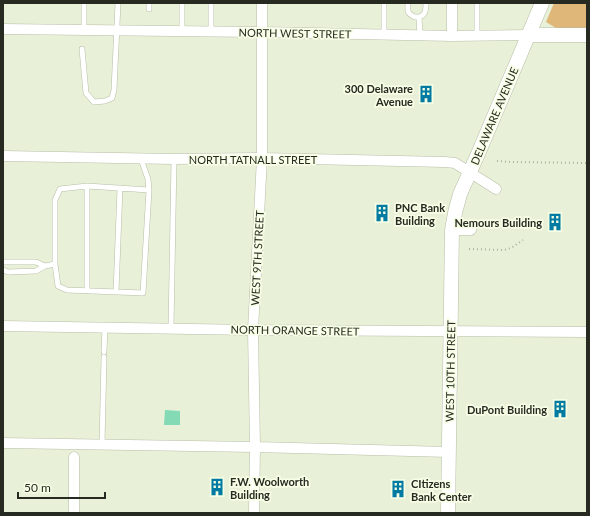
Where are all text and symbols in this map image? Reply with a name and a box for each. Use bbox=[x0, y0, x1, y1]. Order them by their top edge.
street label: NORTH WEST STREET bbox=[239, 26, 352, 40]
street label: DELAWARE AVENUE bbox=[468, 65, 520, 167]
place label: 300 Delaware Avenue bbox=[345, 82, 413, 108]
building icon: 300 Delaware Avenue bbox=[416, 84, 436, 104]
street label: NORTH TATNALL STREET bbox=[189, 153, 318, 166]
place label: PNC Bank Building bbox=[395, 201, 445, 227]
building icon: PNC Bank Building bbox=[372, 203, 392, 223]
street label: WEST 9TH STREET bbox=[248, 210, 266, 306]
building icon: Nemours Building bbox=[545, 212, 565, 232]
place label: Nemours Building bbox=[455, 216, 542, 229]
street label: WEST 10TH STREET bbox=[443, 320, 457, 422]
street label: NORTH ORANGE STREET bbox=[230, 322, 360, 338]
building icon: DuPont Building bbox=[550, 399, 570, 419]
place label: DuPont Building bbox=[467, 403, 547, 416]
scale bar bbox=[18, 474, 105, 500]
place label: F.W. Woolworth Building bbox=[230, 475, 309, 501]
building icon: F.W. Woolworth Building bbox=[207, 477, 227, 497]
place label: CItizens Bank Center bbox=[411, 477, 473, 503]
building icon: CItizens Bank Center bbox=[388, 479, 408, 499]
text: 50 m bbox=[24, 480, 51, 495]

